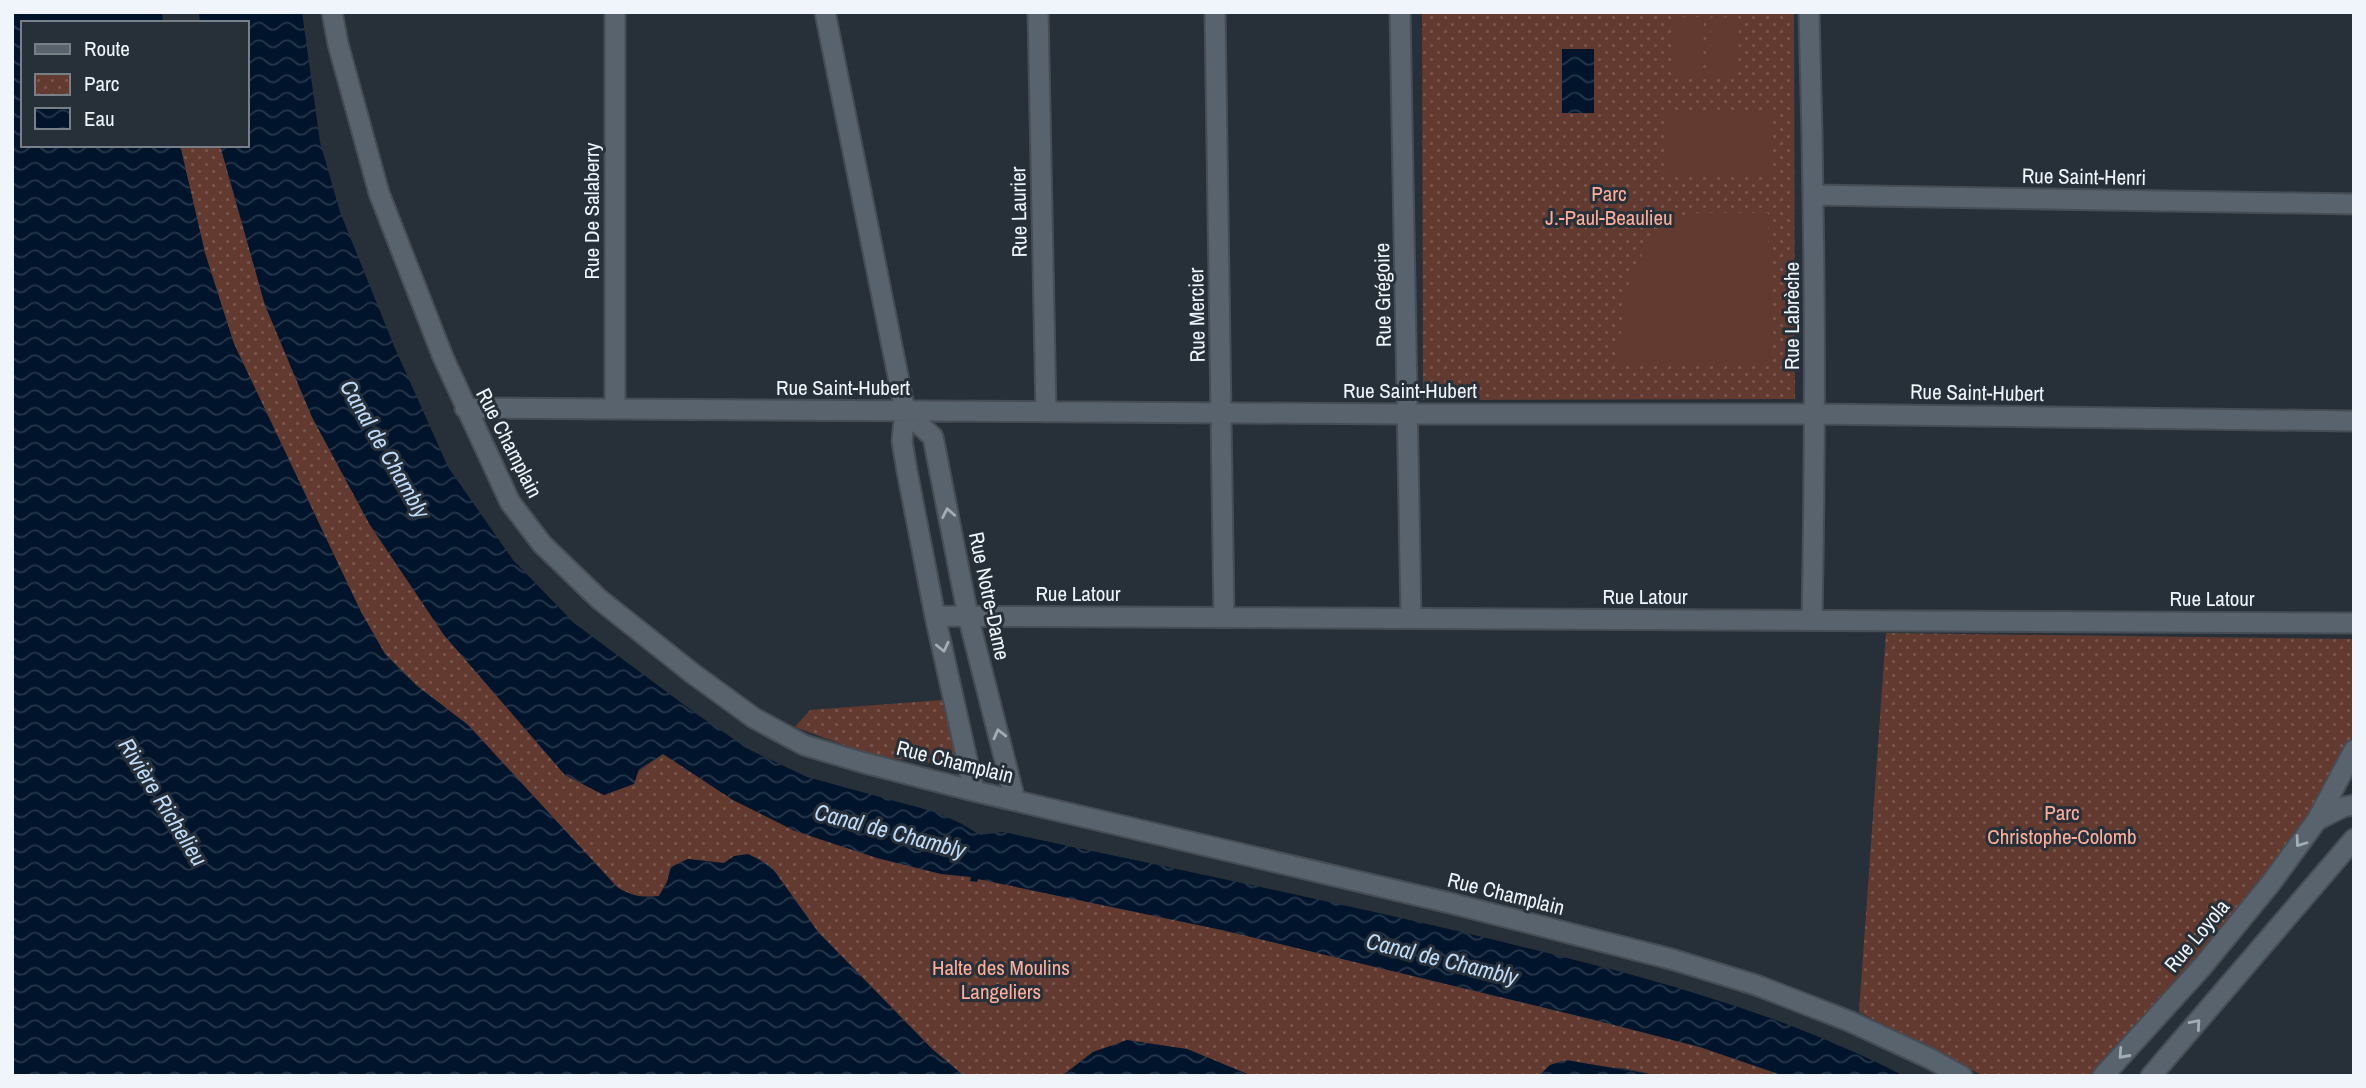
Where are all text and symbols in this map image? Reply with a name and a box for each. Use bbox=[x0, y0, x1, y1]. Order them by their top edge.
legend bbox=[21, 21, 248, 147]
text: Route bbox=[84, 34, 130, 63]
text: Parc bbox=[84, 69, 119, 98]
text: Eau bbox=[84, 104, 115, 133]
street label: Rue De Salaberry bbox=[577, 142, 606, 279]
street label: Rue Saint-Henri bbox=[2022, 161, 2146, 192]
street label: Rue Laurier bbox=[1003, 166, 1034, 258]
park label: Parc J.-Paul-Beaulieu bbox=[1545, 179, 1673, 232]
street label: Rue Grégoire bbox=[1367, 243, 1398, 347]
street label: Rue Labrèche bbox=[1777, 262, 1806, 370]
street label: Rue Mercier bbox=[1181, 267, 1212, 363]
street label: Rue Saint-Hubert bbox=[776, 373, 910, 402]
water label: Canal de Chambly bbox=[333, 374, 438, 525]
street label: Rue Saint-Hubert bbox=[1343, 376, 1477, 405]
street label: Rue Saint-Hubert bbox=[1910, 377, 2044, 408]
street label: Rue Champlain bbox=[469, 383, 550, 503]
one-way arrow bbox=[941, 507, 956, 519]
street label: Rue Notre-Dame bbox=[962, 529, 1017, 663]
street label: Rue Latour bbox=[1035, 579, 1121, 608]
street label: Rue Latour bbox=[1602, 582, 1688, 611]
street label: Rue Latour bbox=[2169, 584, 2255, 613]
one-way arrow bbox=[934, 641, 949, 653]
one-way arrow bbox=[992, 728, 1007, 740]
water label: Rivière Richelieu bbox=[112, 732, 215, 872]
street label: Rue Champlain bbox=[894, 733, 1017, 790]
water label: Canal de Chambly bbox=[811, 795, 971, 866]
park label: Parc Christophe-Colomb bbox=[1987, 798, 2137, 851]
one-way arrow bbox=[2296, 834, 2308, 847]
street label: Rue Champlain bbox=[1445, 865, 1568, 922]
street label: Rue Loyola bbox=[2158, 893, 2236, 978]
water label: Canal de Chambly bbox=[1363, 925, 1523, 993]
park label: Halte des Moulins Langeliers bbox=[932, 953, 1070, 1006]
one-way arrow bbox=[2188, 1020, 2200, 1033]
one-way arrow bbox=[2119, 1046, 2131, 1059]

